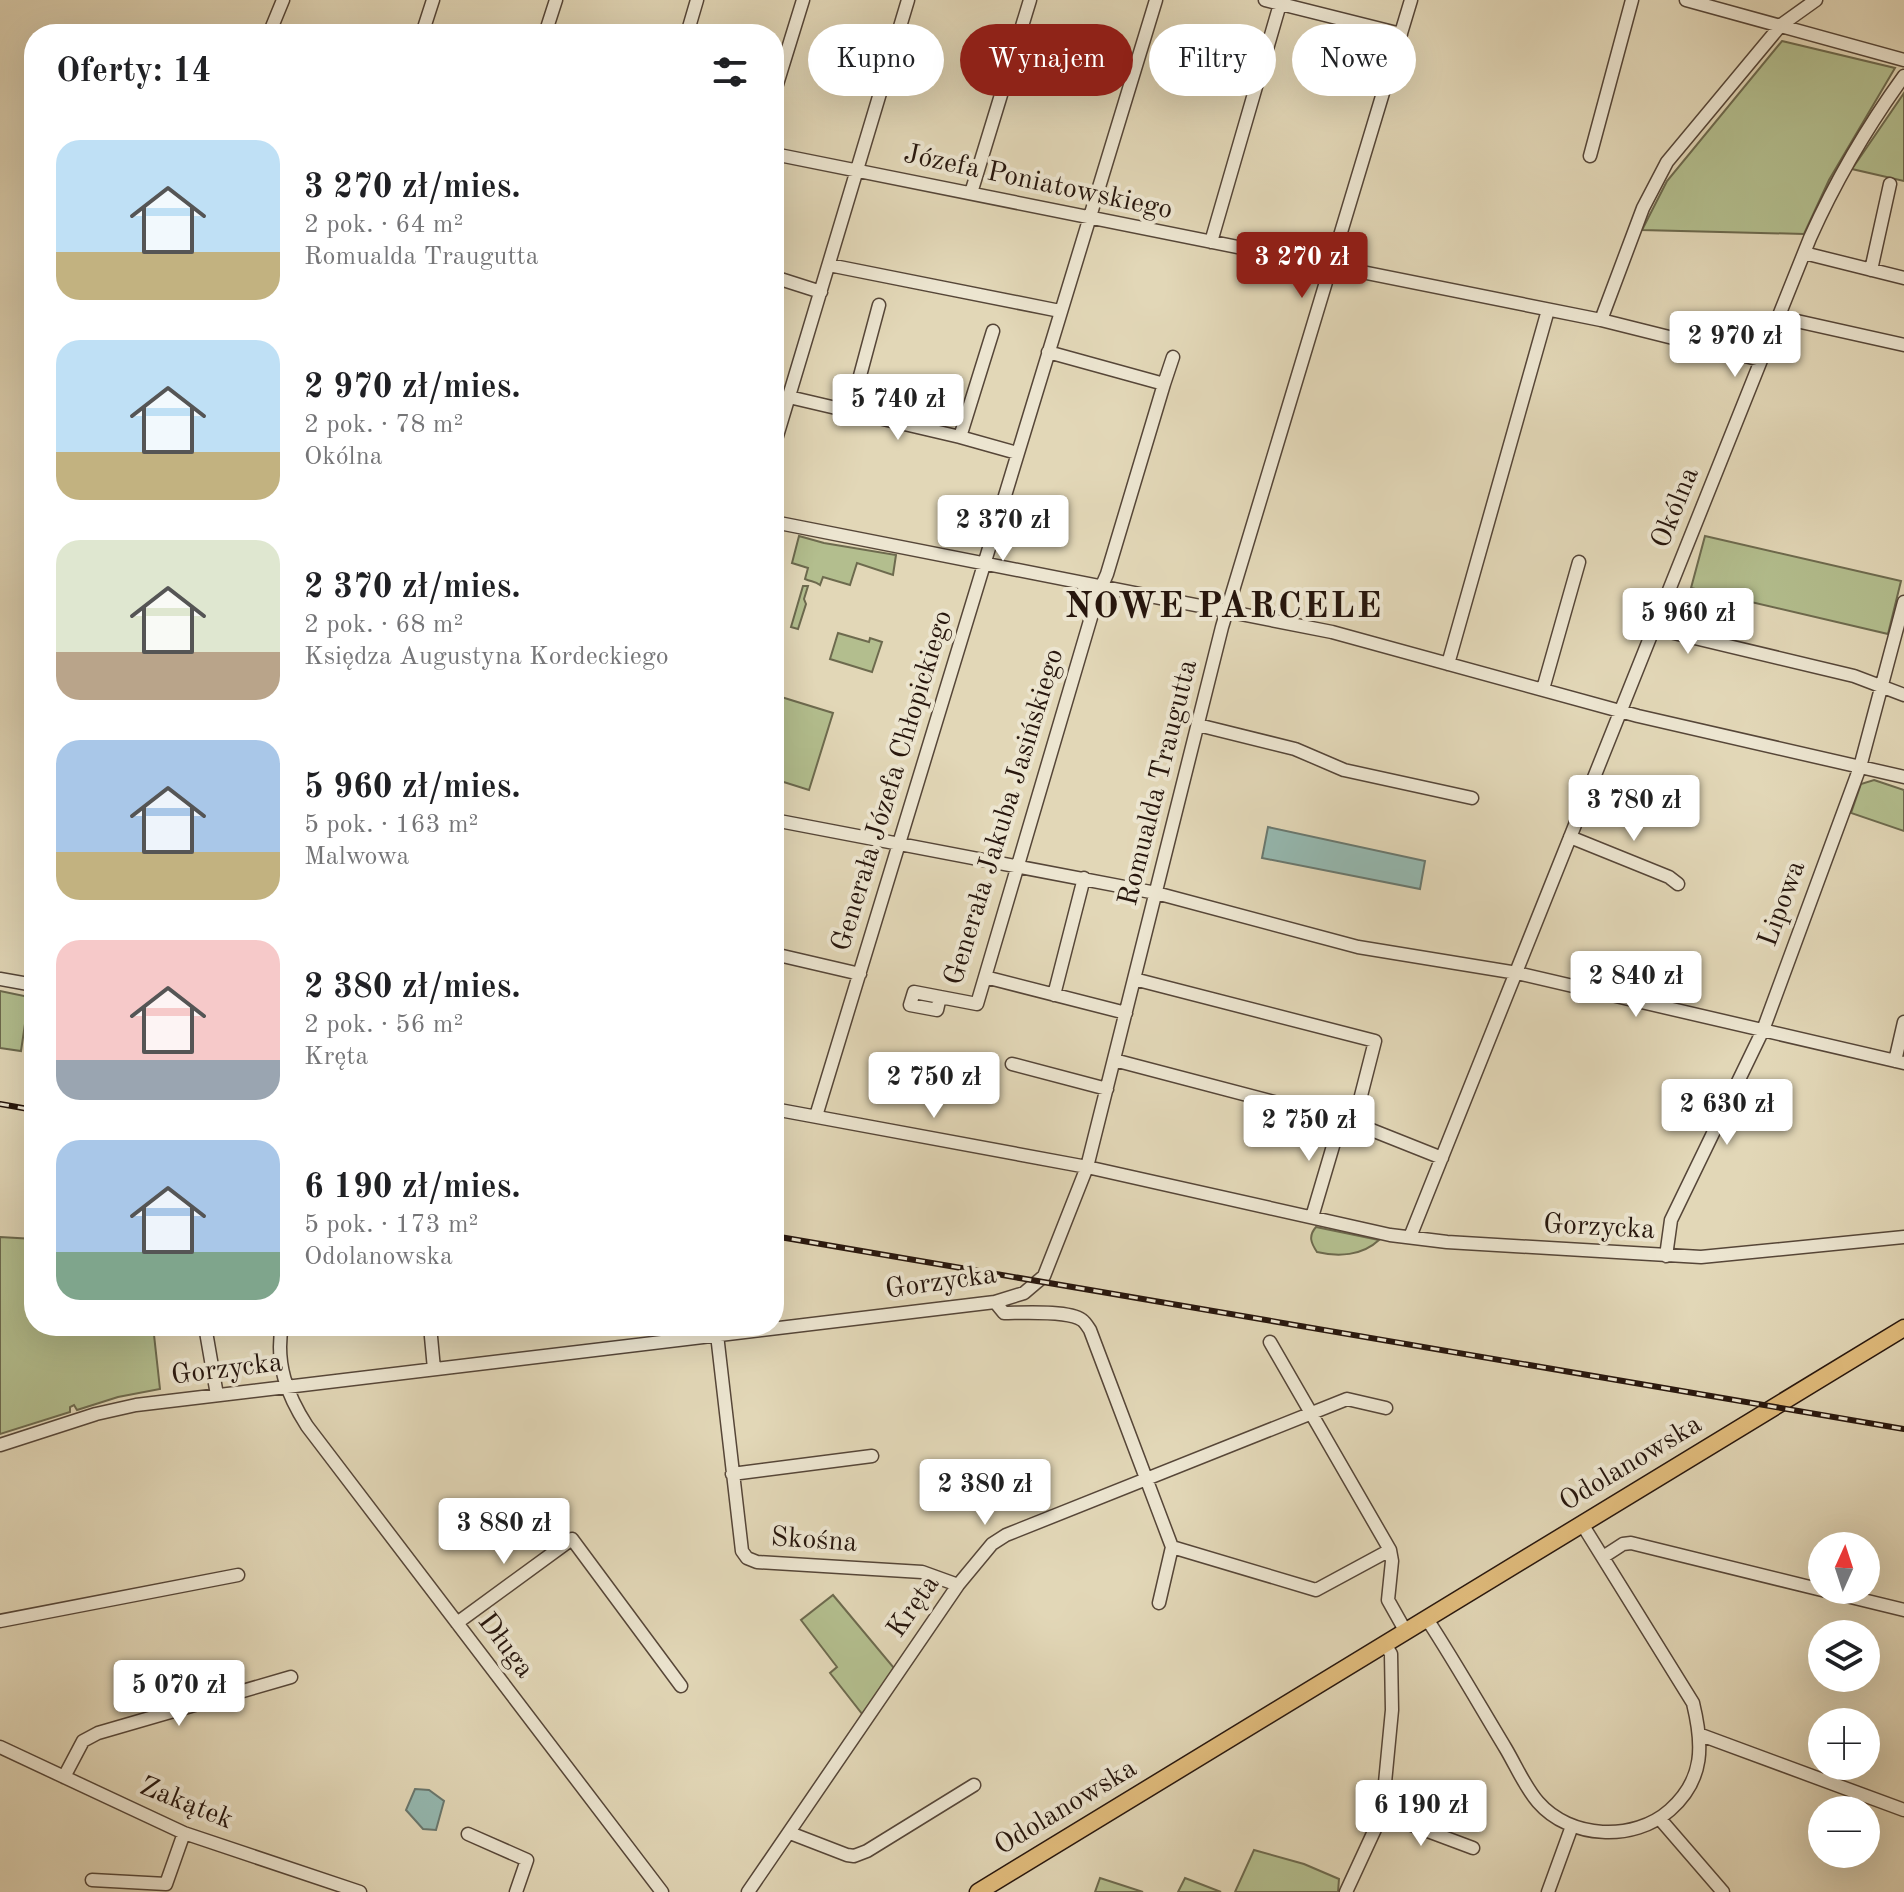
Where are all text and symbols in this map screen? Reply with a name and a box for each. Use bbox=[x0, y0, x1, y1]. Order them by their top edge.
chip: Kupno bbox=[808, 24, 944, 96]
chip: Wynajem bbox=[960, 24, 1133, 96]
chip: Filtry bbox=[1149, 24, 1276, 96]
chip: Nowe bbox=[1292, 24, 1416, 96]
icon: filters bbox=[708, 50, 752, 94]
text: Oferty: 14 bbox=[56, 55, 212, 89]
street label: Józefa Poniatowskiego bbox=[901, 141, 1175, 225]
text: 3 270 zł/mies. bbox=[304, 171, 521, 205]
icon: home bbox=[120, 172, 216, 268]
text: 2 pok. · 64 m² bbox=[304, 212, 463, 238]
pin: 3 270 zł bbox=[1219, 232, 1385, 300]
text: Romualda Traugutta bbox=[304, 244, 539, 270]
text: 3 270 zł bbox=[1255, 245, 1349, 271]
pin: 2 970 zł bbox=[1652, 311, 1818, 379]
text: 2 970 zł bbox=[1688, 324, 1782, 350]
text: 2 970 zł/mies. bbox=[304, 371, 521, 405]
icon: home bbox=[120, 372, 216, 468]
pin: 5 740 zł bbox=[815, 374, 981, 442]
text: 5 740 zł bbox=[851, 387, 945, 413]
text: 2 pok. · 78 m² bbox=[304, 412, 463, 438]
text: Okólna bbox=[304, 444, 383, 470]
street label: Okólna bbox=[1647, 463, 1705, 552]
pin: 2 370 zł bbox=[920, 495, 1086, 563]
text: 2 370 zł bbox=[956, 508, 1050, 534]
text: 2 370 zł/mies. bbox=[304, 571, 521, 605]
icon: home bbox=[120, 572, 216, 668]
pin: 5 960 zł bbox=[1605, 588, 1771, 656]
district label: NOWE PARCELE bbox=[1065, 590, 1383, 626]
text: 5 960 zł bbox=[1641, 601, 1735, 627]
street label: Generała Józefa Chłopickiego bbox=[828, 607, 958, 955]
text: 2 pok. · 68 m² bbox=[304, 612, 463, 638]
text: Księdza Augustyna Kordeckiego bbox=[304, 644, 669, 670]
street label: Generała Jakuba Jasińskiego bbox=[940, 645, 1070, 989]
street label: Romualda Traugutta bbox=[1115, 657, 1203, 909]
text: 5 960 zł/mies. bbox=[304, 771, 521, 805]
icon: home bbox=[120, 772, 216, 868]
pin: 3 780 zł bbox=[1551, 775, 1717, 843]
text: 3 780 zł bbox=[1587, 788, 1681, 814]
text: 5 pok. · 163 m² bbox=[304, 812, 478, 838]
text: Malwowa bbox=[304, 844, 409, 870]
street label: Lipowa bbox=[1755, 857, 1811, 951]
pin: 2 840 zł bbox=[1553, 951, 1719, 1019]
text: 2 840 zł bbox=[1589, 964, 1683, 990]
text: 2 380 zł/mies. bbox=[304, 971, 521, 1005]
icon: home bbox=[120, 972, 216, 1068]
text: 2 pok. · 56 m² bbox=[304, 1012, 463, 1038]
text: Kręta bbox=[304, 1044, 368, 1070]
pin: 2 750 zł bbox=[851, 1052, 1017, 1120]
text: 2 750 zł bbox=[887, 1065, 981, 1091]
pin: 2 630 zł bbox=[1644, 1079, 1810, 1147]
text: 2 630 zł bbox=[1680, 1092, 1774, 1118]
pin: 2 750 zł bbox=[1226, 1095, 1392, 1163]
text: 2 750 zł bbox=[1262, 1108, 1356, 1134]
text: 6 190 zł/mies. bbox=[304, 1171, 521, 1205]
icon: home bbox=[120, 1172, 216, 1268]
street label: Gorzycka bbox=[1542, 1211, 1656, 1245]
text: 5 pok. · 173 m² bbox=[304, 1212, 478, 1238]
text: Odolanowska bbox=[304, 1244, 453, 1270]
street label: Gorzycka bbox=[884, 1261, 999, 1305]
street label: Gorzycka bbox=[170, 1349, 284, 1391]
street label: Odolanowska bbox=[1555, 1411, 1707, 1517]
pin: 2 380 zł bbox=[902, 1459, 1068, 1527]
text: 2 380 zł bbox=[938, 1472, 1032, 1498]
pin: 3 880 zł bbox=[421, 1498, 587, 1566]
text: 3 880 zł bbox=[457, 1511, 551, 1537]
street label: Skośna bbox=[770, 1524, 858, 1558]
north arrow bbox=[1808, 1532, 1880, 1604]
map controls bbox=[1808, 1532, 1880, 1868]
street label: Kręta bbox=[883, 1571, 945, 1643]
street label: Długa bbox=[472, 1608, 538, 1684]
button: layers bbox=[1808, 1620, 1880, 1692]
pin: 5 070 zł bbox=[96, 1660, 262, 1728]
text: 5 070 zł bbox=[132, 1673, 226, 1699]
button: + bbox=[1808, 1708, 1880, 1780]
street label: Odolanowska bbox=[990, 1755, 1142, 1861]
street label: Zakątek bbox=[135, 1773, 237, 1835]
pin: 6 190 zł bbox=[1338, 1780, 1504, 1848]
text: 6 190 zł bbox=[1374, 1793, 1468, 1819]
button: − bbox=[1808, 1796, 1880, 1868]

